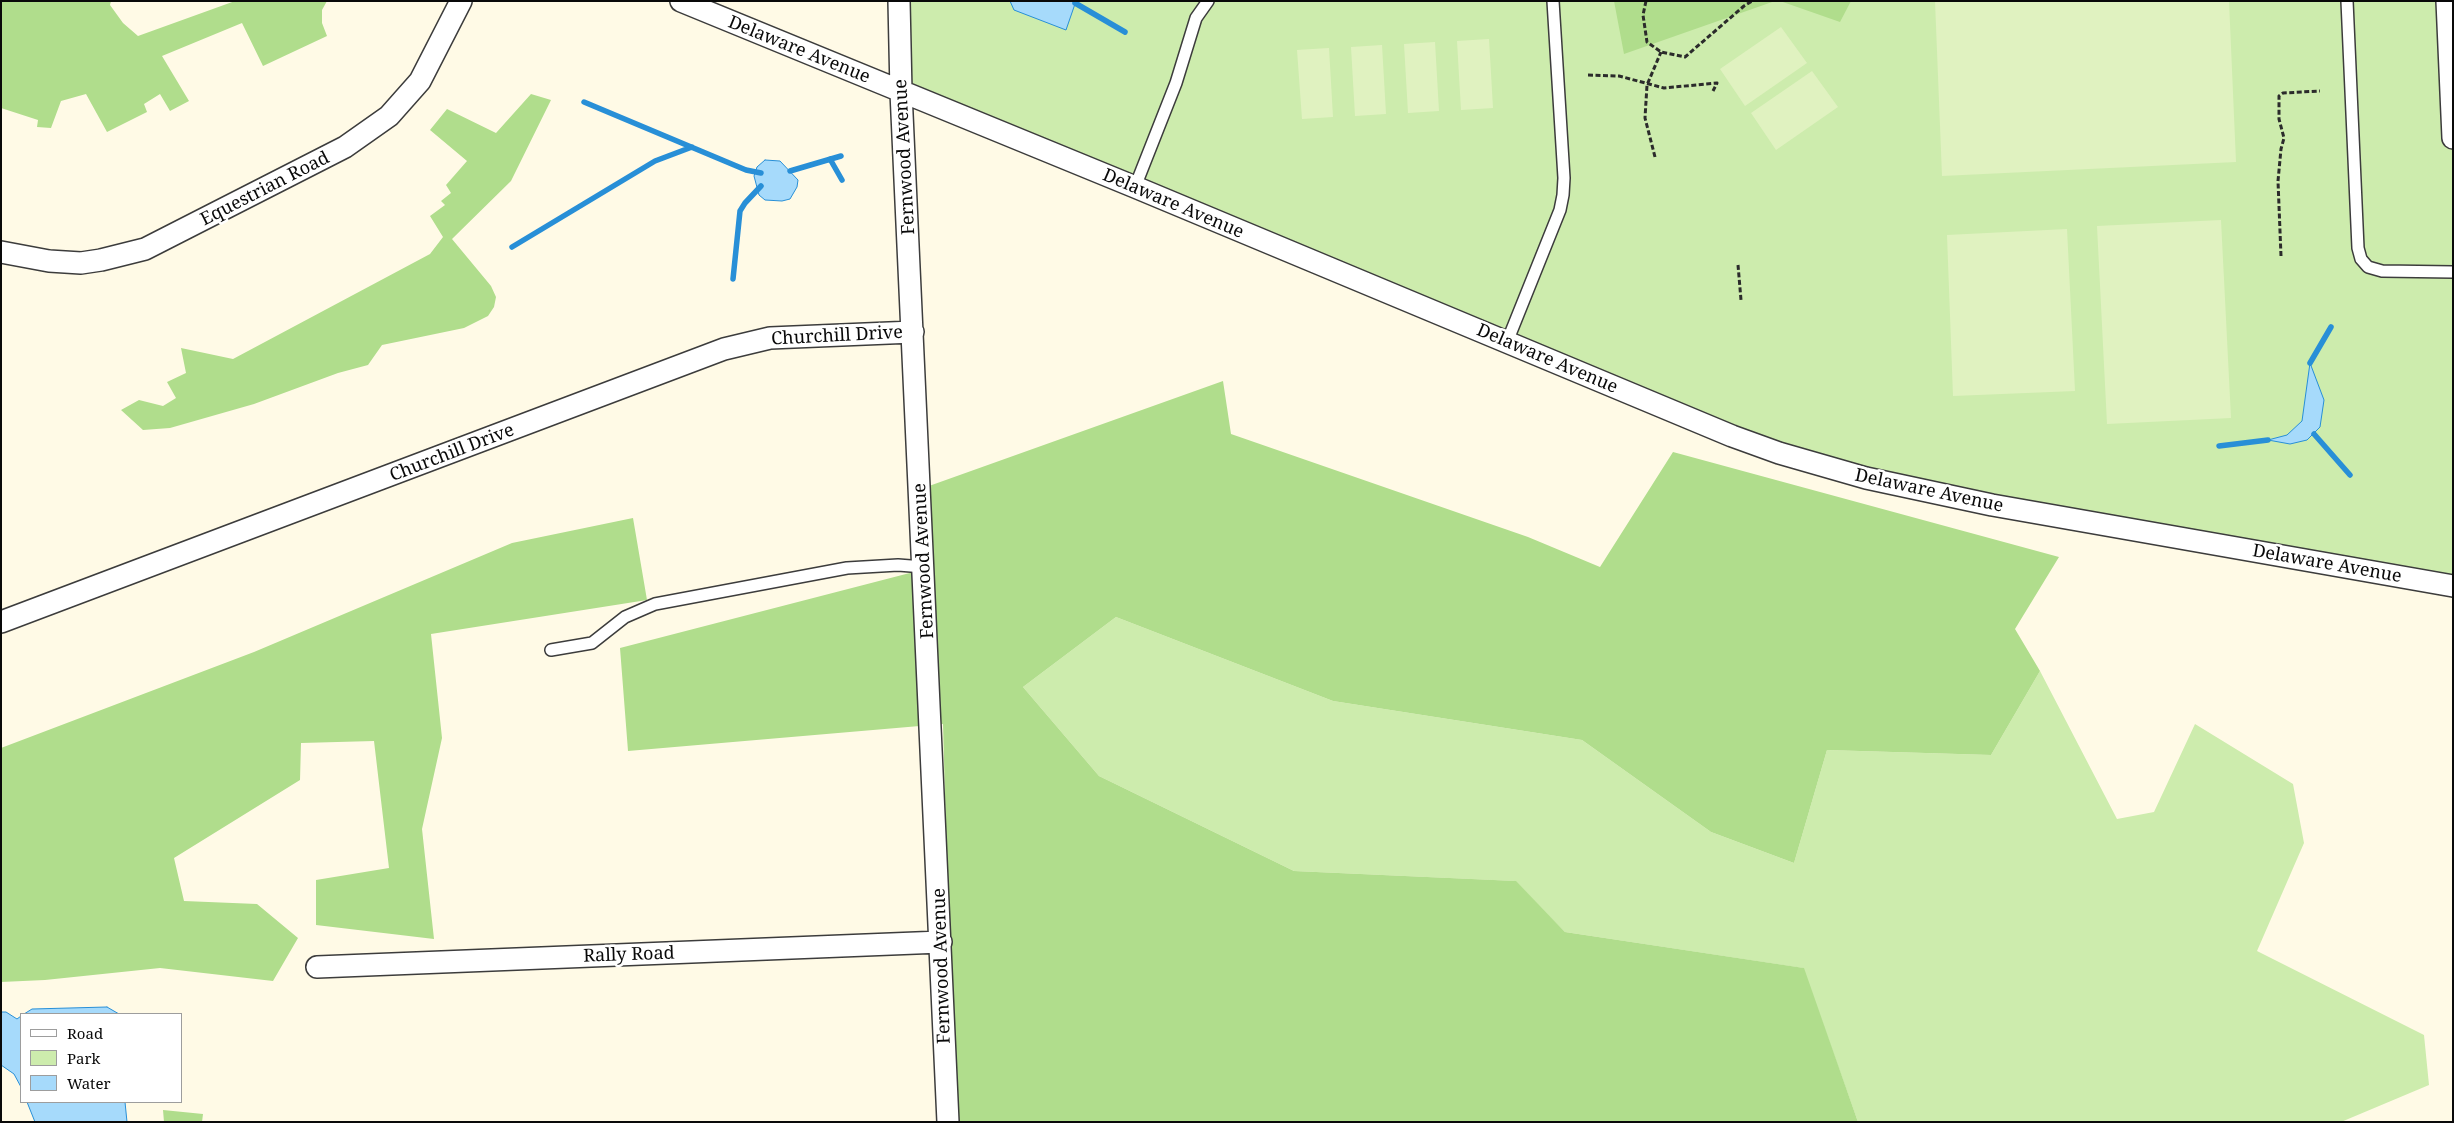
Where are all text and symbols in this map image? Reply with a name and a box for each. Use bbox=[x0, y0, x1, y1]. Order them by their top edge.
street label: Delaware Avenue bbox=[725, 12, 873, 88]
street label: Fernwood Avenue bbox=[890, 79, 920, 235]
street label: Equestrian Road bbox=[197, 147, 333, 231]
street label: Delaware Avenue bbox=[1099, 165, 1247, 243]
street label: Delaware Avenue bbox=[1473, 320, 1621, 398]
street label: Churchill Drive bbox=[771, 322, 903, 350]
street label: Churchill Drive bbox=[387, 419, 517, 487]
street label: Delaware Avenue bbox=[1853, 465, 2005, 517]
street label: Fernwood Avenue bbox=[909, 483, 939, 639]
street label: Delaware Avenue bbox=[2251, 540, 2403, 588]
street label: Fernwood Avenue bbox=[928, 888, 956, 1044]
street label: Rally Road bbox=[583, 943, 675, 967]
legend bbox=[20, 1013, 182, 1103]
text: Road bbox=[67, 1023, 103, 1043]
text: Park bbox=[67, 1048, 100, 1068]
text: Water bbox=[67, 1073, 110, 1093]

